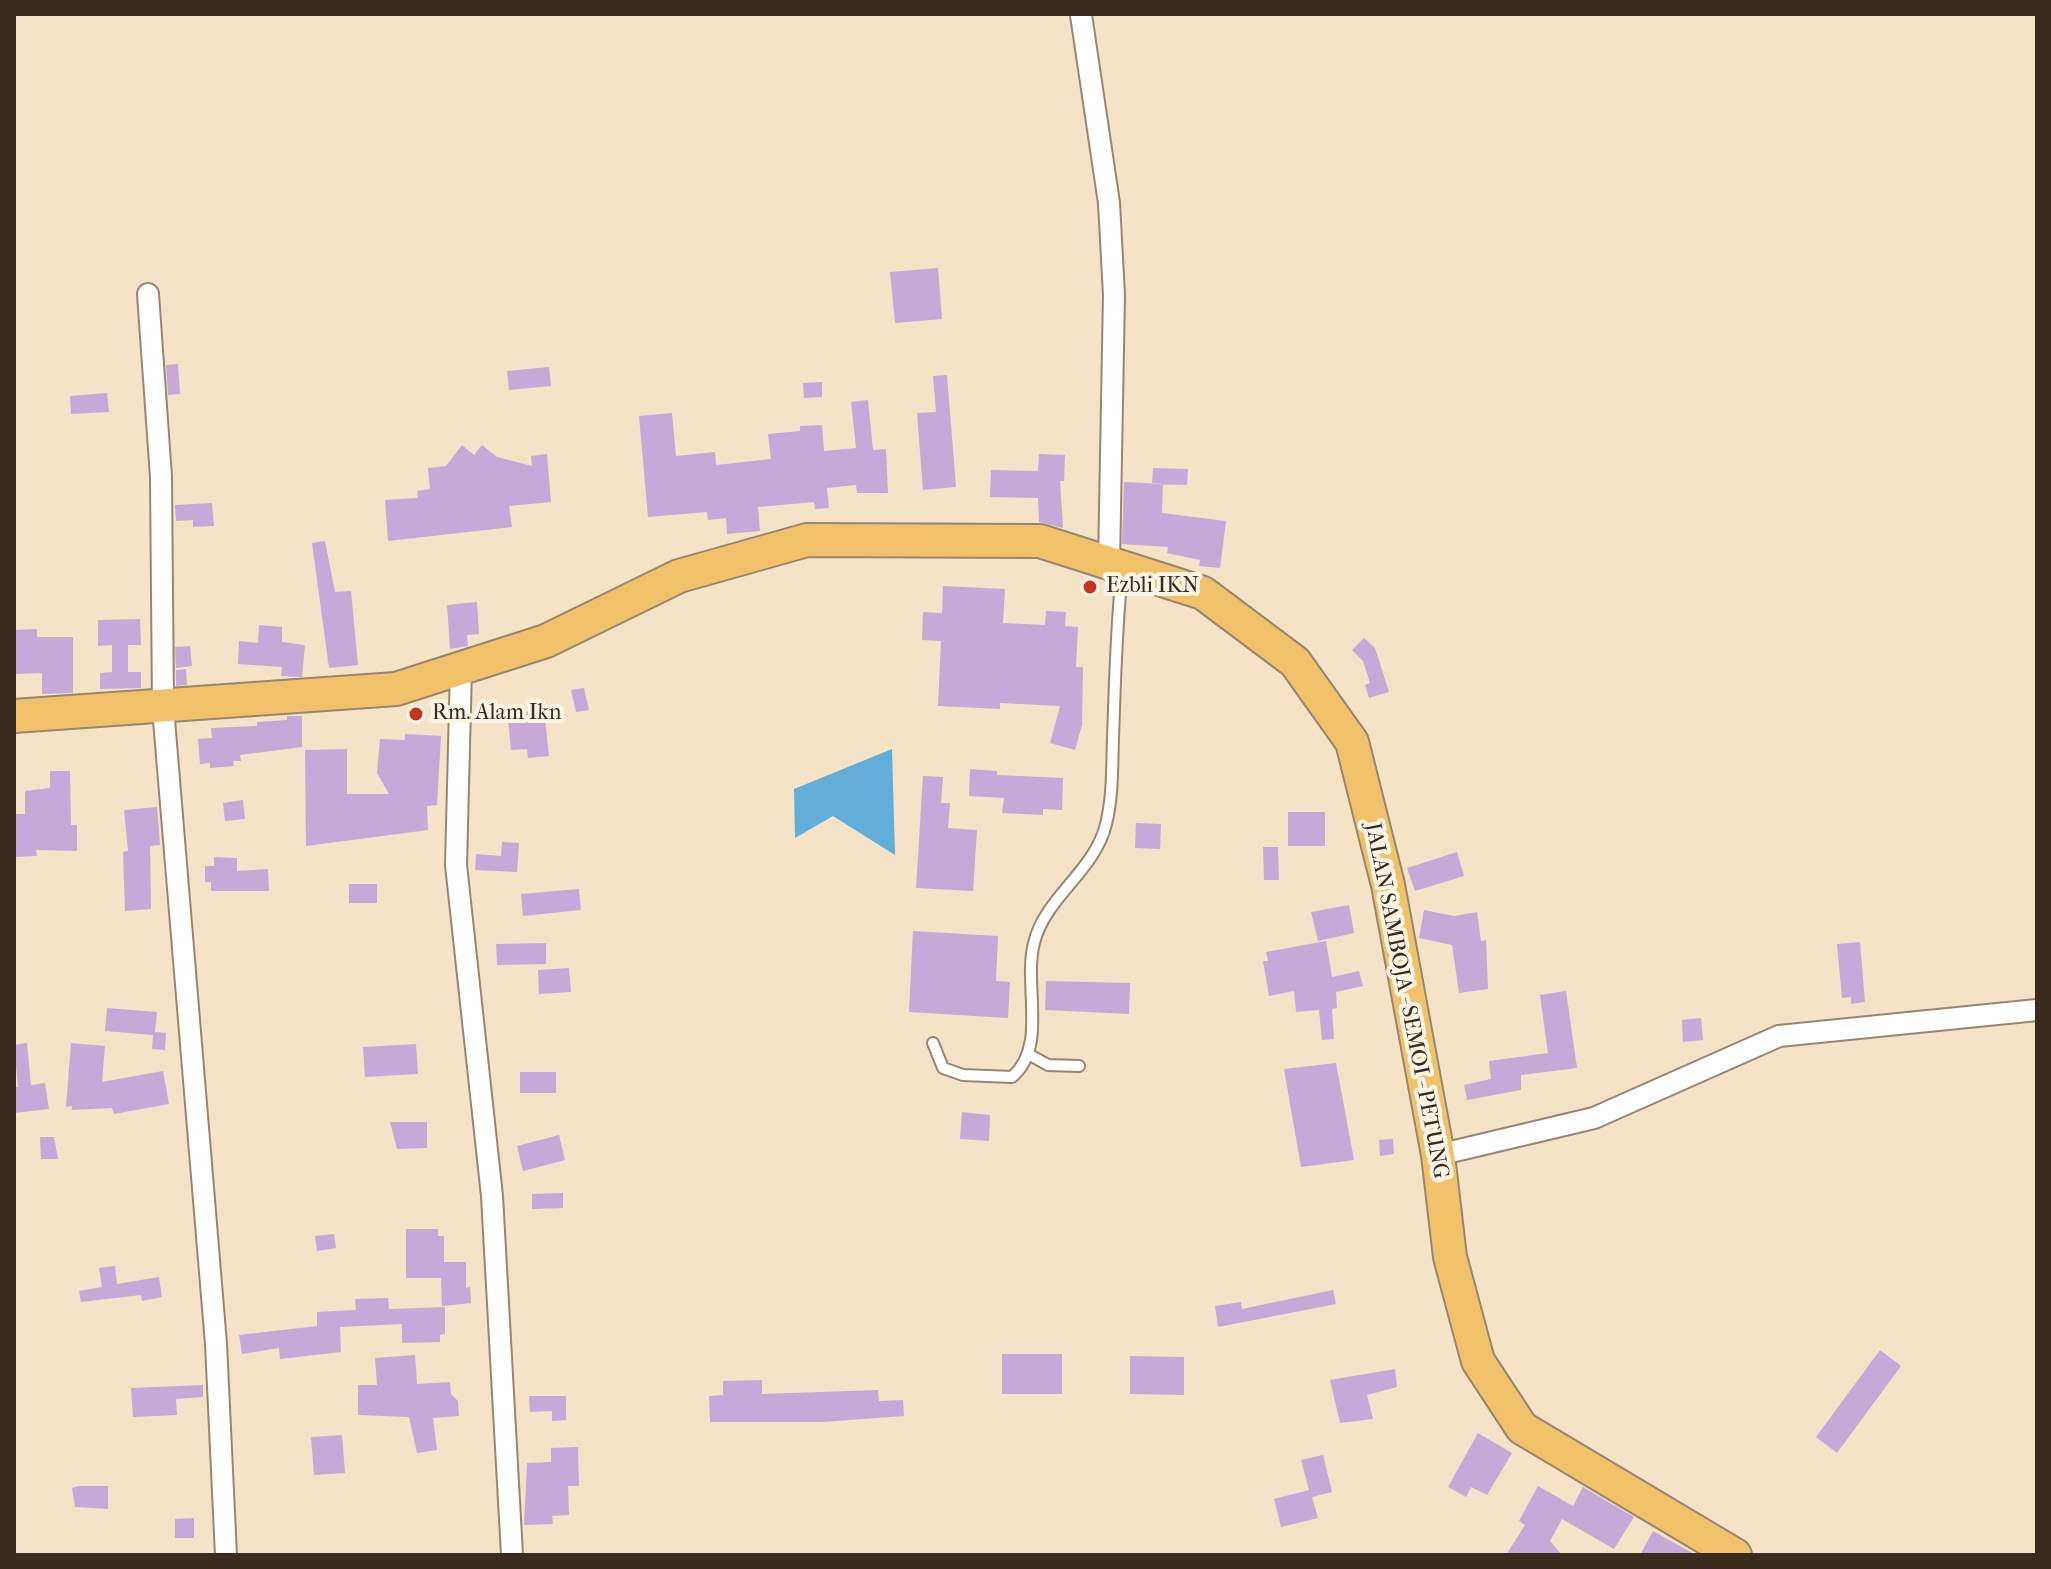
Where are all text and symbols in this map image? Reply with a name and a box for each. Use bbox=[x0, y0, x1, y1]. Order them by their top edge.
place label: Ezbli IKN bbox=[1106, 574, 1199, 600]
marker: Ezbli IKN bbox=[1081, 578, 1099, 596]
place label: Rm. Alam Ikn bbox=[432, 701, 561, 727]
marker: Rm. Alam Ikn bbox=[407, 705, 425, 723]
street label: JALAN SAMBOJA - SEMOI - PETUNG bbox=[1358, 821, 1454, 1181]

